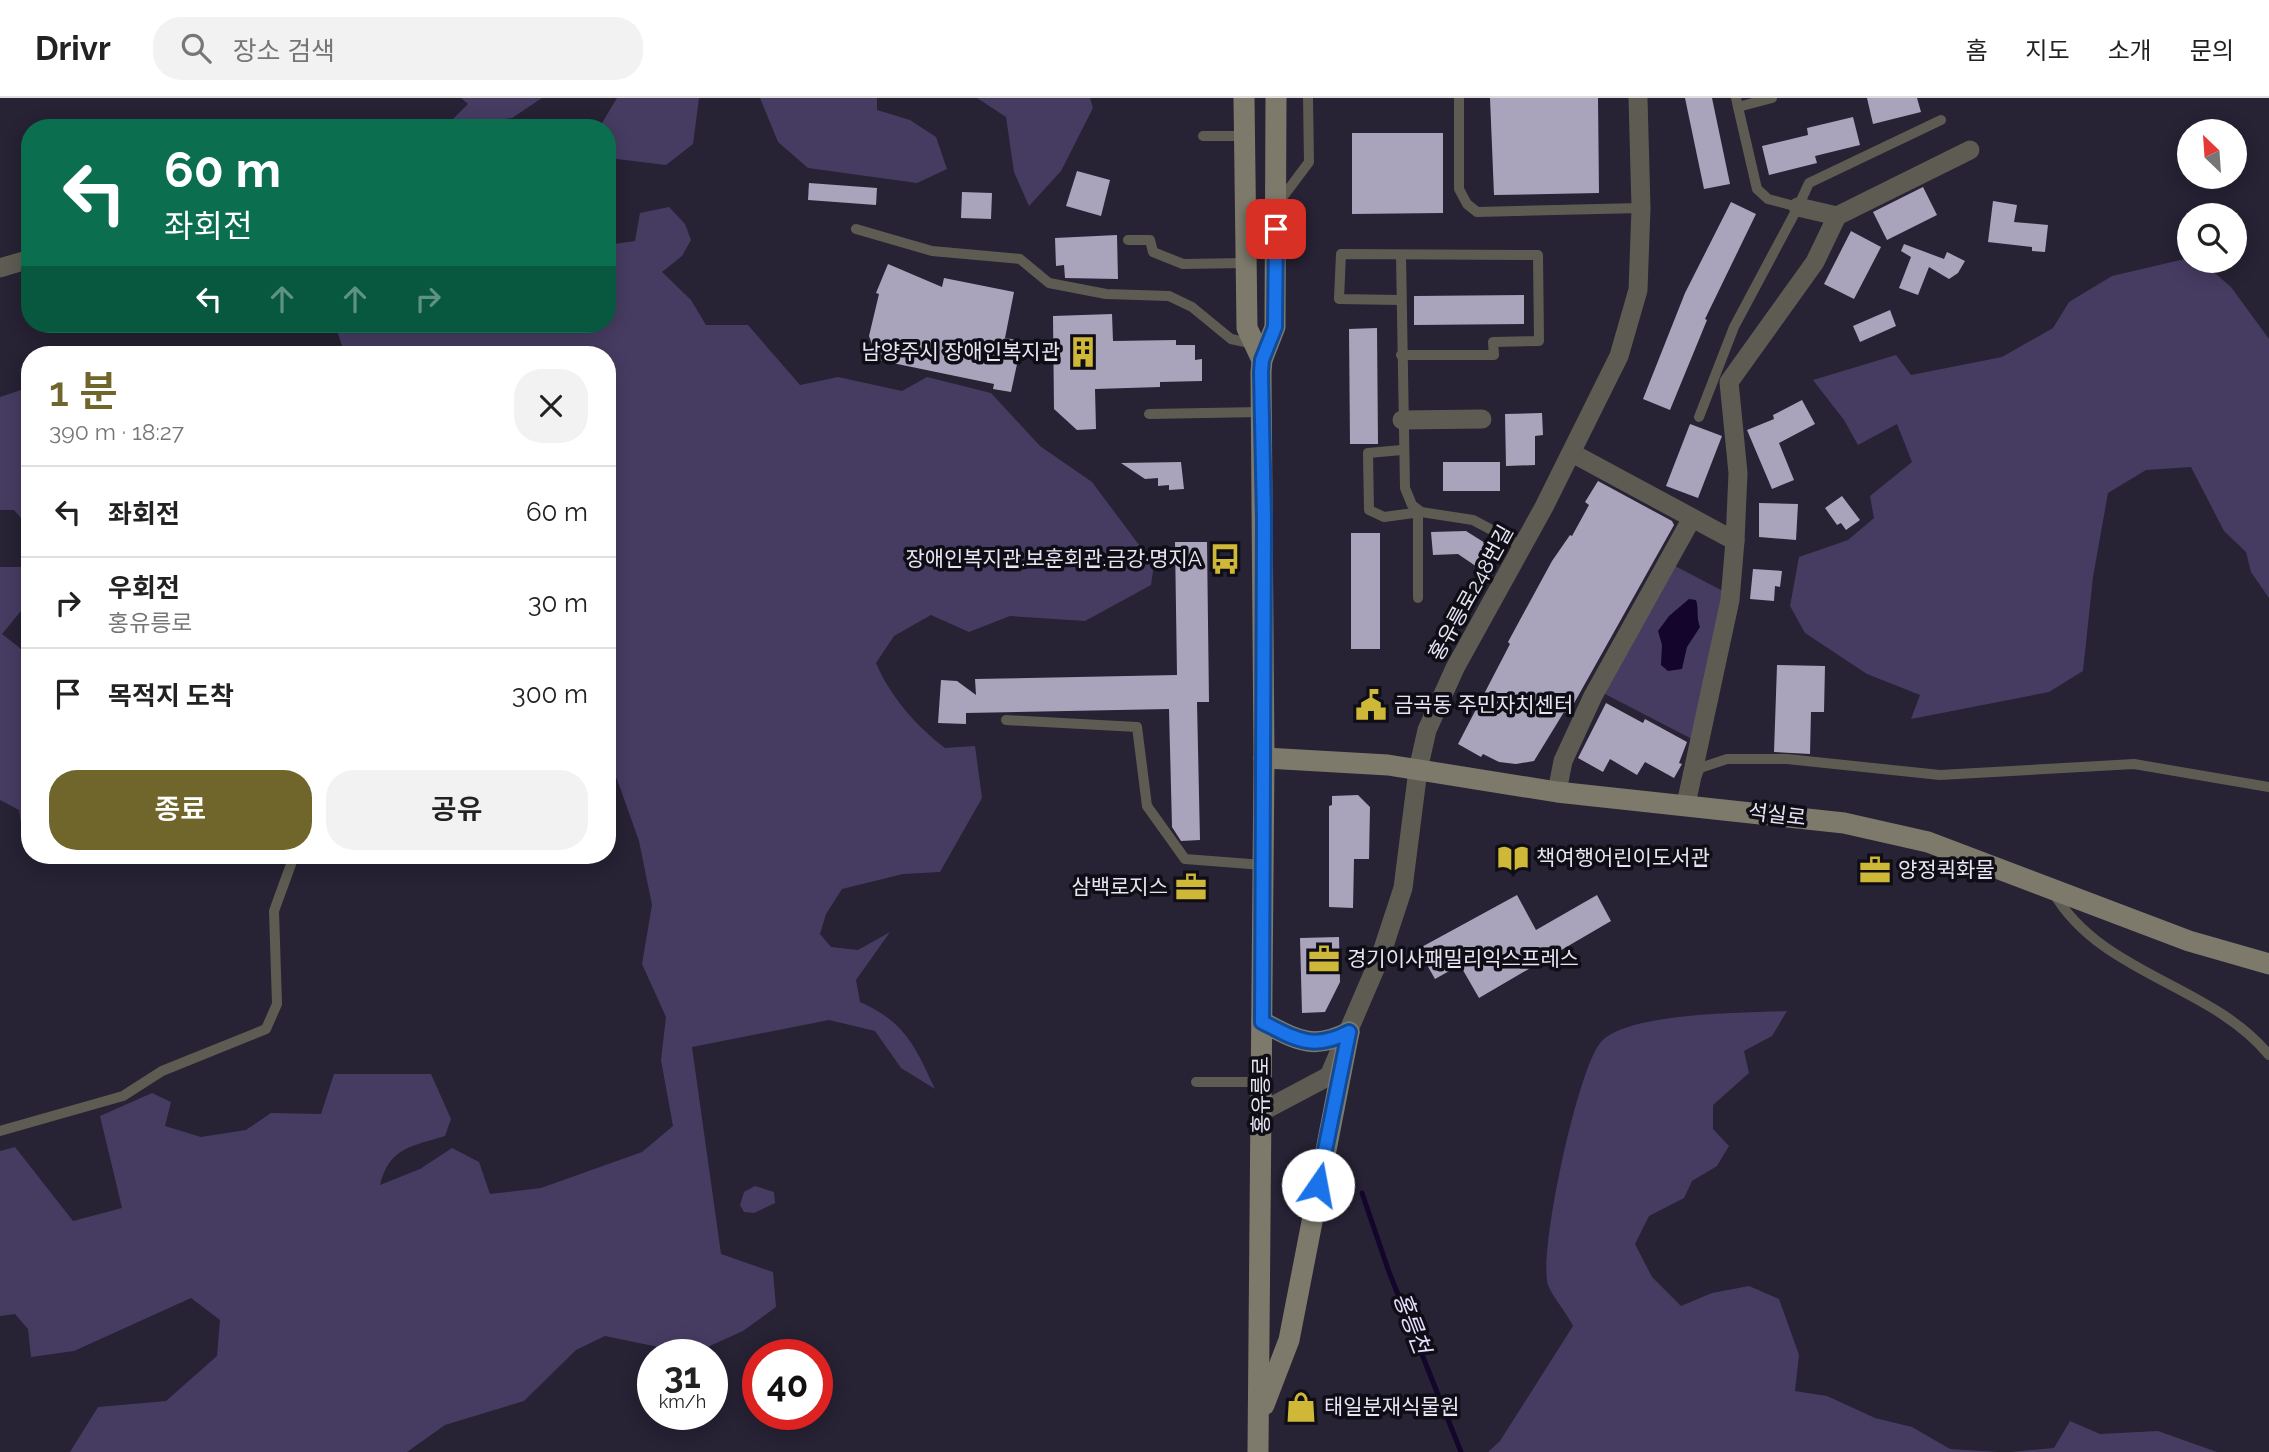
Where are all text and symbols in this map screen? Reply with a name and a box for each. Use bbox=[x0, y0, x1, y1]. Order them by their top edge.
search box bbox=[153, 17, 643, 80]
text: Drivr bbox=[35, 29, 111, 68]
icon: search bbox=[177, 29, 215, 67]
text: 장소 검색 bbox=[233, 36, 335, 66]
text: 홈 bbox=[1965, 36, 1987, 65]
text: 지도 bbox=[2025, 36, 2070, 65]
text: 소개 bbox=[2108, 36, 2152, 65]
text: 문의 bbox=[2190, 36, 2234, 65]
north arrow bbox=[2177, 119, 2247, 189]
map controls bbox=[2177, 119, 2247, 273]
text: 60 m bbox=[164, 141, 281, 198]
icon: left bbox=[49, 147, 140, 238]
pin bbox=[1246, 199, 1306, 259]
button: search bbox=[2177, 203, 2247, 273]
text: 좌회전 bbox=[164, 207, 252, 244]
icon: arrive bbox=[1257, 210, 1295, 248]
icon: left bbox=[190, 280, 228, 318]
icon: ahead bbox=[263, 280, 301, 318]
icon: ahead bbox=[336, 280, 374, 318]
icon: right bbox=[409, 280, 447, 318]
building icon: 남양주시 장애인복지관 bbox=[1066, 335, 1100, 369]
place label: 남양주시 장애인복지관 bbox=[861, 339, 1060, 364]
text: 1 분 bbox=[49, 367, 118, 416]
button: close bbox=[514, 369, 588, 443]
text: 390 m · 18:27 bbox=[49, 418, 184, 445]
icon: left bbox=[49, 493, 87, 531]
text: 60 m bbox=[526, 497, 588, 527]
text: 좌회전 bbox=[108, 499, 180, 529]
street label: 홍유릉로248번길 bbox=[1423, 521, 1518, 665]
bus stop icon: 장애인복지관.보훈회관.금강·명지A bbox=[1208, 542, 1242, 576]
place label: 장애인복지관.보훈회관.금강·명지A bbox=[905, 546, 1202, 571]
text: 우회전 bbox=[108, 573, 180, 603]
icon: right bbox=[49, 584, 87, 622]
text: 30 m bbox=[528, 588, 588, 618]
text: 홍유릉로 bbox=[108, 609, 193, 636]
icon: arrive bbox=[49, 675, 87, 713]
text: 300 m bbox=[512, 679, 588, 709]
text: 목적지 도착 bbox=[108, 681, 234, 711]
public building icon: 금곡동 주민자치센터 bbox=[1354, 688, 1388, 722]
place label: 금곡동 주민자치센터 bbox=[1394, 692, 1573, 717]
button: 종료 bbox=[49, 770, 312, 850]
button: 공유 bbox=[326, 770, 588, 850]
street label: 석실로 bbox=[1747, 799, 1807, 830]
library icon: 책여행어린이도서관 bbox=[1496, 841, 1530, 875]
place label: 책여행어린이도서관 bbox=[1536, 845, 1710, 870]
office icon: 양정퀵화물 bbox=[1858, 853, 1892, 887]
place label: 양정퀵화물 bbox=[1898, 857, 1995, 882]
office icon: 삼백로지스 bbox=[1174, 870, 1208, 904]
place label: 삼백로지스 bbox=[1071, 874, 1168, 899]
office icon: 경기이사패밀리익스프레스 bbox=[1307, 942, 1341, 976]
place label: 경기이사패밀리익스프레스 bbox=[1347, 946, 1579, 971]
street label: 홍유릉로 bbox=[1248, 1056, 1273, 1134]
position arrow bbox=[1281, 1148, 1355, 1222]
water label: 홍릉천 bbox=[1388, 1288, 1437, 1360]
speed limit sign: 40 bbox=[742, 1339, 833, 1430]
text: 31 bbox=[664, 1355, 701, 1396]
shop icon: 태일분재식물원 bbox=[1284, 1390, 1318, 1424]
text: km/h bbox=[659, 1391, 706, 1412]
place label: 태일분재식물원 bbox=[1324, 1394, 1459, 1419]

